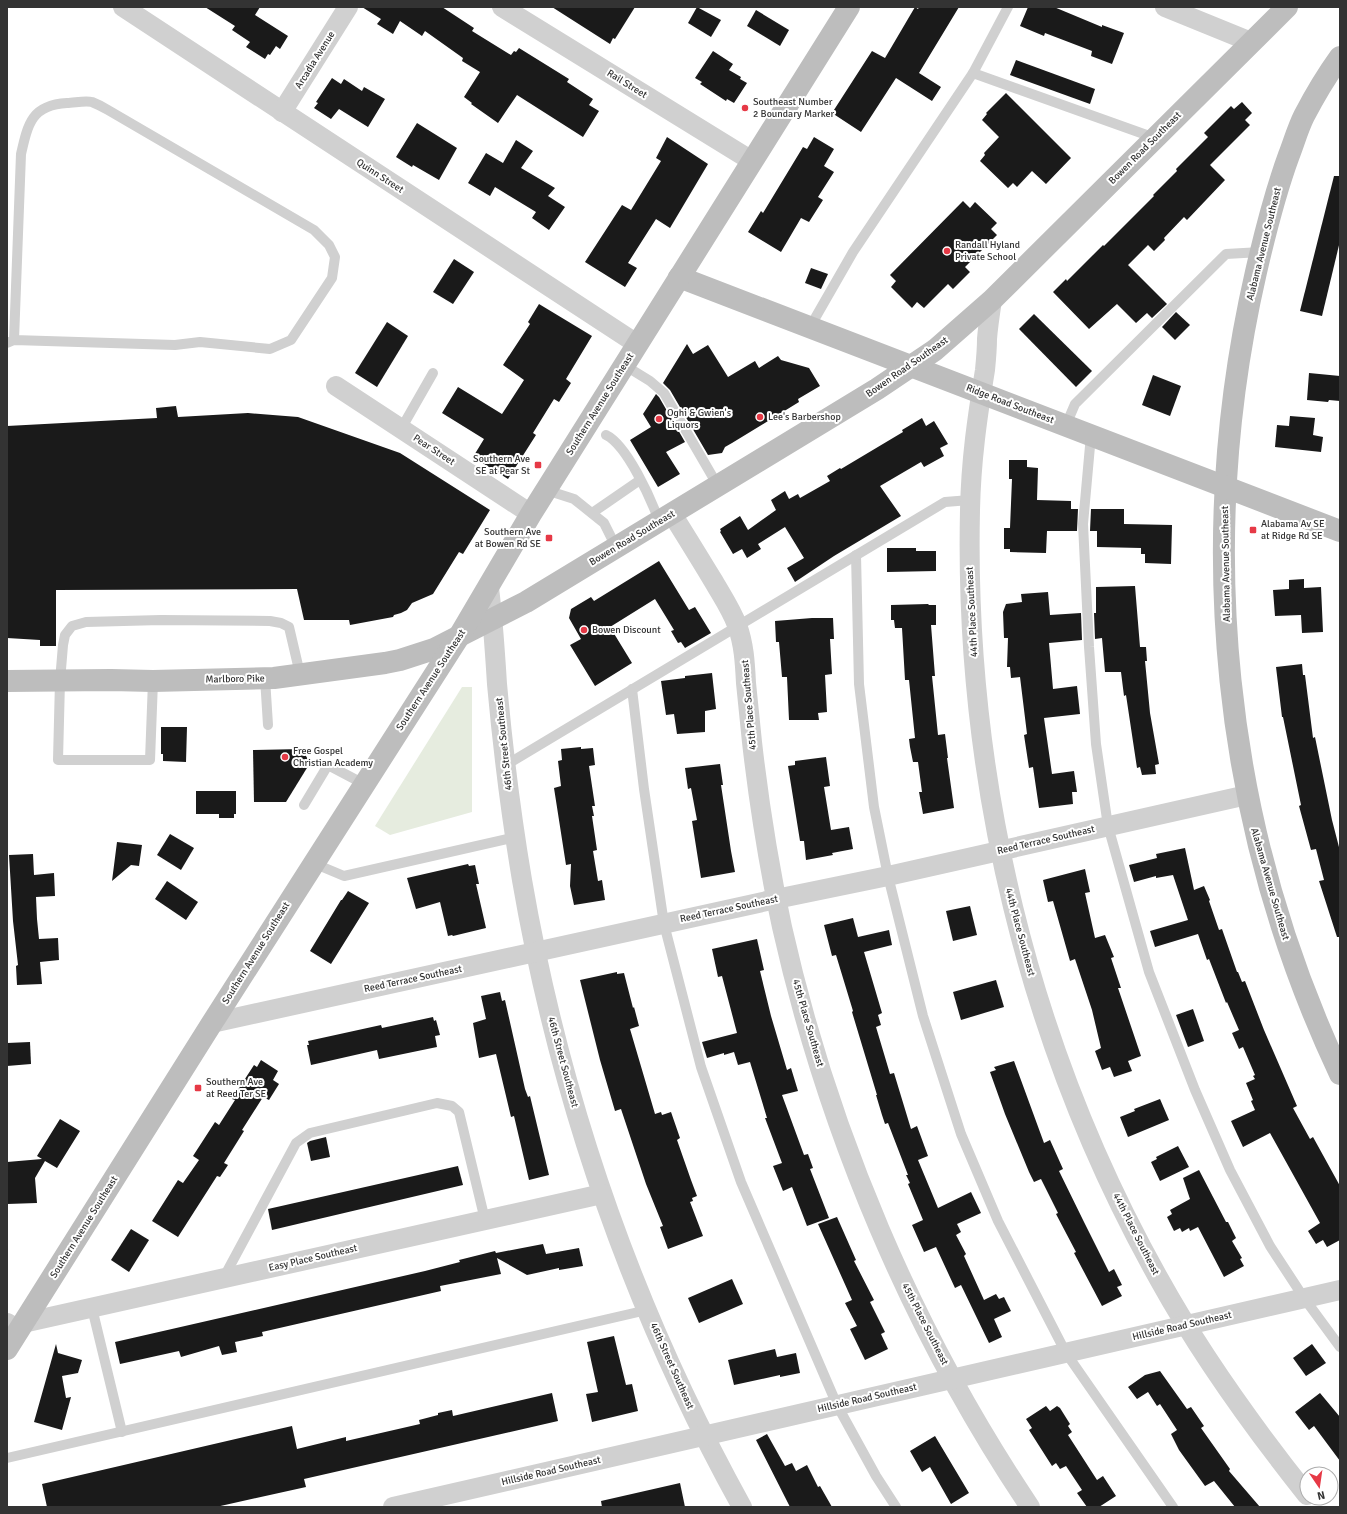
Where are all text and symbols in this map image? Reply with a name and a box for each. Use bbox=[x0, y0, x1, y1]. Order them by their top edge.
street label: Arcadia Avenue bbox=[292, 29, 338, 91]
street label: Rail Street bbox=[605, 67, 650, 101]
place label: Southeast Number 2 Boundary Marker bbox=[753, 96, 835, 120]
marker: Southeast Number 2 Boundary Marker bbox=[740, 103, 750, 113]
street label: Bowen Road Southeast bbox=[1106, 109, 1184, 187]
street label: Quinn Street bbox=[354, 156, 406, 196]
street label: Alabama Avenue Southeast bbox=[1244, 186, 1284, 302]
place label: Randall Hyland Private School bbox=[955, 239, 1020, 263]
marker: Randall Hyland Private School bbox=[942, 246, 952, 256]
street label: Bowen Road Southeast bbox=[864, 334, 951, 400]
street label: Southern Avenue Southeast bbox=[564, 350, 637, 457]
street label: Ridge Road Southeast bbox=[964, 382, 1056, 426]
place label: Oghi & Gwien's Liquors bbox=[667, 407, 732, 431]
place label: Lee's Barbershop bbox=[768, 411, 841, 423]
marker: Lee's Barbershop bbox=[755, 412, 765, 422]
marker: Oghi & Gwien's Liquors bbox=[654, 414, 664, 424]
street label: Pear Street bbox=[411, 432, 458, 468]
place label: Southern Ave SE at Pear St bbox=[473, 453, 530, 477]
marker: Southern Ave SE at Pear St bbox=[533, 460, 543, 470]
street label: Alabama Avenue Southeast bbox=[1219, 505, 1233, 622]
street label: Bowen Road Southeast bbox=[587, 507, 677, 568]
place label: Alabama Av SE at Ridge Rd SE bbox=[1261, 518, 1325, 542]
marker: Alabama Av SE at Ridge Rd SE bbox=[1248, 525, 1258, 535]
place label: Southern Ave at Bowen Rd SE bbox=[475, 526, 541, 550]
marker: Southern Ave at Bowen Rd SE bbox=[544, 533, 554, 543]
street label: 44th Place Southeast bbox=[964, 566, 980, 658]
place label: Bowen Discount bbox=[592, 624, 661, 636]
marker: Bowen Discount bbox=[579, 625, 589, 635]
street label: Southern Avenue Southeast bbox=[394, 627, 468, 733]
street label: 45th Place Southeast bbox=[739, 659, 759, 751]
street label: Marlboro Pike bbox=[205, 672, 265, 686]
street label: 46th Street Southeast bbox=[493, 696, 515, 791]
place label: Free Gospel Christian Academy bbox=[293, 745, 373, 769]
marker: Free Gospel Christian Academy bbox=[280, 752, 290, 762]
street label: Reed Terrace Southeast bbox=[996, 823, 1096, 857]
street label: Alabama Avenue Southeast bbox=[1248, 826, 1292, 942]
street label: 44th Place Southeast bbox=[1002, 887, 1038, 978]
street label: Reed Terrace Southeast bbox=[679, 893, 780, 925]
street label: Southern Avenue Southeast bbox=[220, 899, 293, 1006]
street label: Reed Terrace Southeast bbox=[363, 963, 464, 995]
street label: 45th Place Southeast bbox=[790, 978, 826, 1069]
street label: 46th Street Southeast bbox=[545, 1015, 581, 1109]
place label: Southern Ave at Reed Ter SE bbox=[206, 1076, 267, 1100]
marker: Southern Ave at Reed Ter SE bbox=[193, 1083, 203, 1093]
street label: Southern Avenue Southeast bbox=[48, 1173, 121, 1280]
street label: 44th Place Southeast bbox=[1110, 1191, 1162, 1278]
street label: Easy Place Southeast bbox=[268, 1242, 359, 1274]
street label: 45th Place Southeast bbox=[899, 1281, 951, 1368]
street label: Hillside Road Southeast bbox=[1131, 1309, 1233, 1343]
street label: 46th Street Southeast bbox=[648, 1321, 697, 1412]
street label: Hillside Road Southeast bbox=[816, 1381, 918, 1415]
street label: Hillside Road Southeast bbox=[500, 1454, 602, 1488]
north arrow bbox=[1299, 1466, 1339, 1506]
text: N bbox=[1316, 1488, 1326, 1502]

